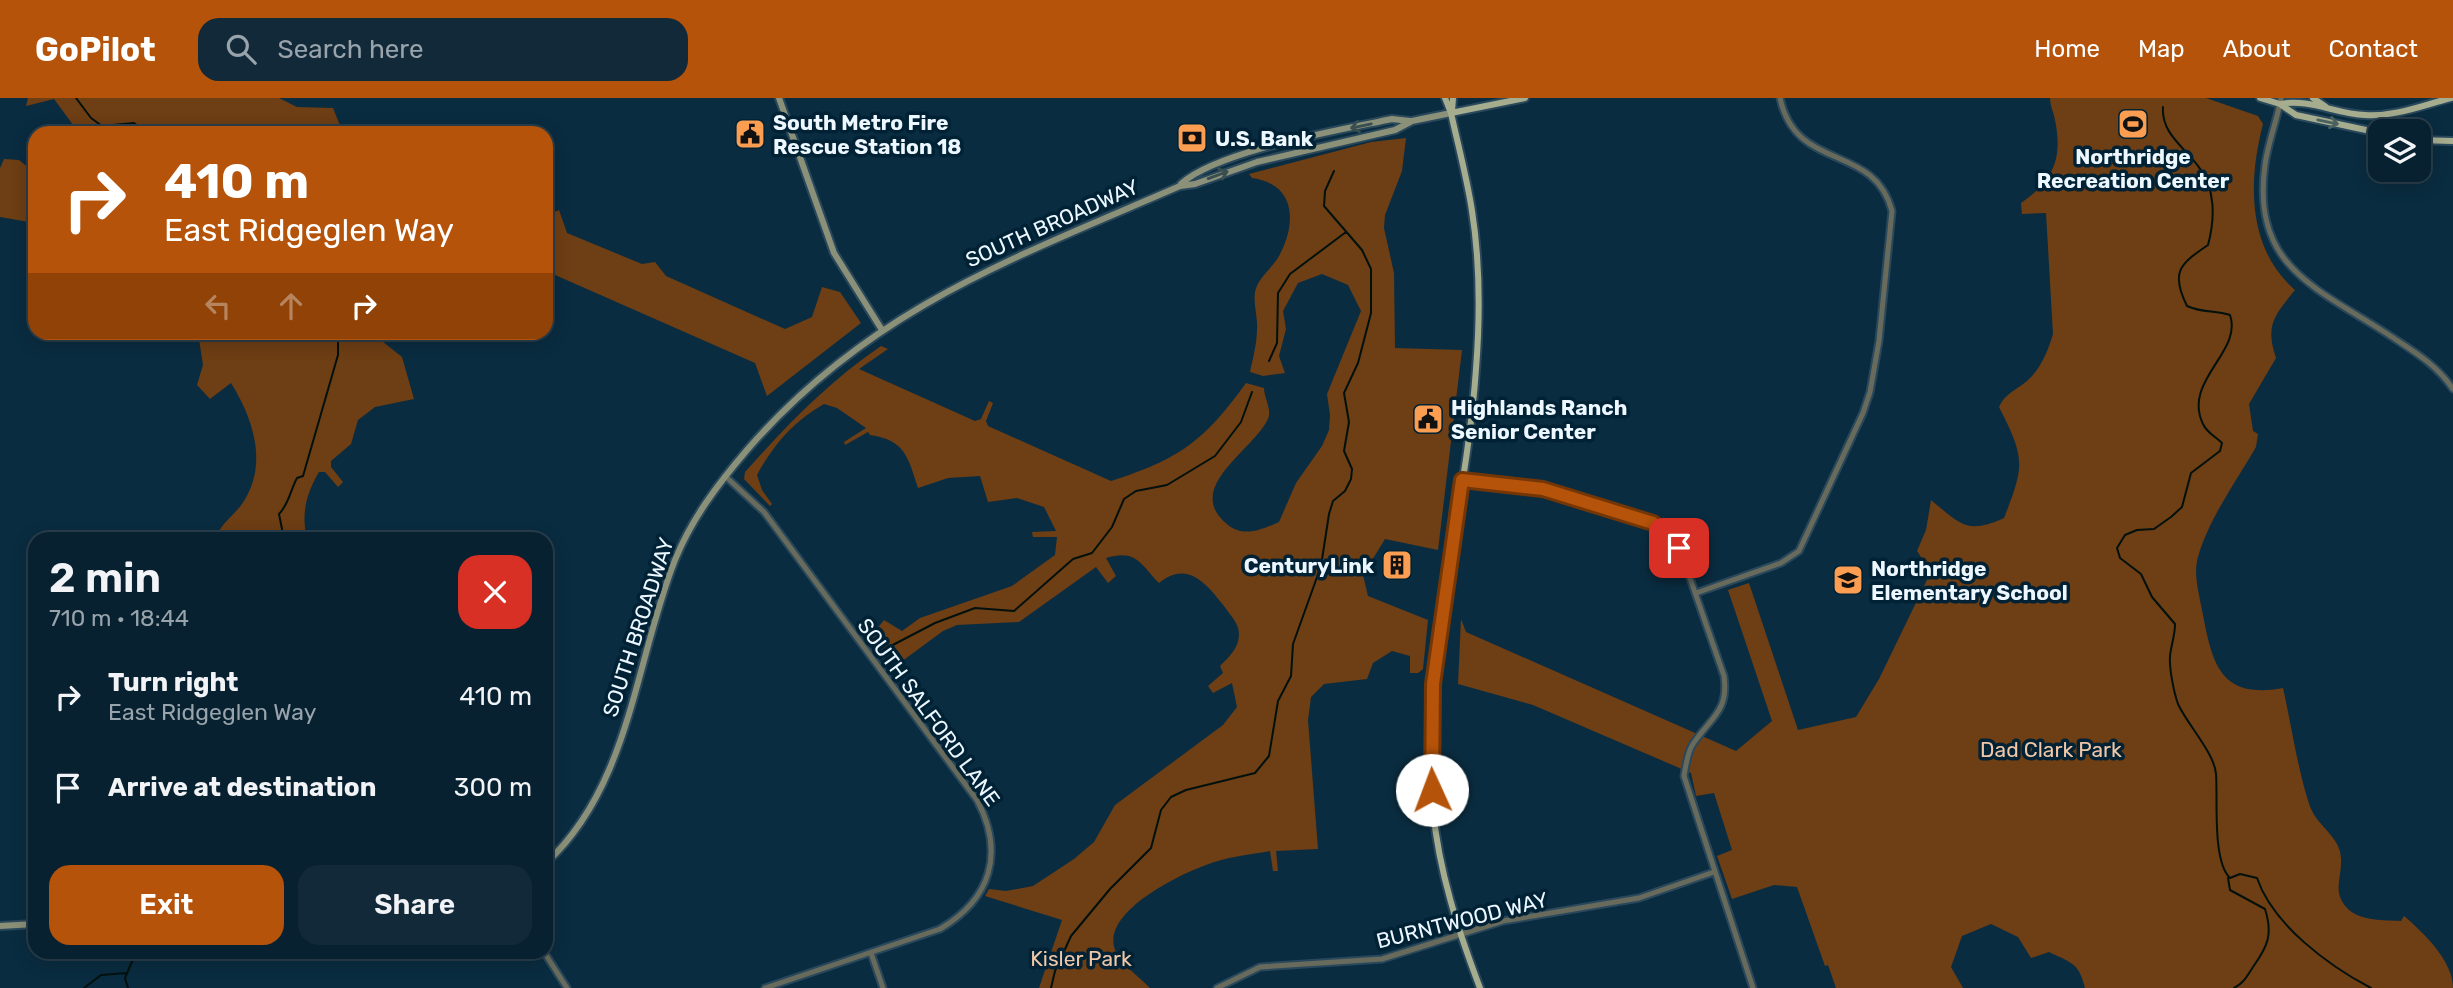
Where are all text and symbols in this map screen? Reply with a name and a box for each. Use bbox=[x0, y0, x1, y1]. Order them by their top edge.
search box bbox=[198, 18, 688, 81]
text: GoPilot bbox=[35, 30, 156, 69]
icon: search bbox=[222, 30, 260, 68]
text: Search here bbox=[278, 34, 423, 65]
text: Home bbox=[2034, 35, 2100, 63]
text: Map bbox=[2138, 35, 2185, 63]
text: About bbox=[2223, 35, 2291, 63]
text: Contact bbox=[2329, 35, 2418, 63]
sports icon: Northridge Recreation Center bbox=[2116, 107, 2150, 141]
place label: South Metro Fire Rescue Station 18 bbox=[773, 110, 962, 159]
one-way arrow bbox=[2316, 116, 2339, 129]
public building icon: South Metro Fire Rescue Station 18 bbox=[733, 117, 767, 151]
one-way arrow bbox=[1350, 119, 1373, 133]
map controls bbox=[2368, 119, 2431, 182]
button: layers bbox=[2368, 119, 2431, 182]
bank icon: U.S. Bank bbox=[1175, 121, 1209, 155]
place label: U.S. Bank bbox=[1215, 126, 1314, 151]
place label: Northridge Recreation Center bbox=[2037, 144, 2230, 193]
text: 410 m bbox=[164, 152, 309, 210]
icon: right bbox=[49, 154, 140, 245]
one-way arrow bbox=[1207, 168, 1229, 181]
street label: SOUTH BROADWAY bbox=[962, 174, 1142, 272]
text: East Ridgeglen Way bbox=[164, 211, 454, 249]
icon: left bbox=[199, 287, 237, 325]
icon: ahead bbox=[272, 287, 310, 325]
icon: right bbox=[345, 287, 383, 325]
place label: Highlands Ranch Senior Center bbox=[1451, 395, 1627, 444]
public building icon: Highlands Ranch Senior Center bbox=[1411, 402, 1445, 436]
pin bbox=[1649, 518, 1709, 578]
icon: arrive bbox=[1660, 529, 1698, 567]
street label: SOUTH BROADWAY bbox=[597, 534, 679, 720]
building icon: CenturyLink bbox=[1380, 548, 1414, 582]
text: 2 min bbox=[49, 553, 161, 603]
place label: CenturyLink bbox=[1244, 553, 1375, 578]
button: close bbox=[458, 555, 532, 629]
place label: Northridge Elementary School bbox=[1871, 556, 2068, 605]
school or university icon: Northridge Elementary School bbox=[1831, 563, 1865, 597]
text: 710 m · 18:44 bbox=[49, 604, 189, 632]
street label: SOUTH SALFORD LANE bbox=[852, 613, 1006, 811]
text: Turn right bbox=[108, 667, 238, 698]
icon: right bbox=[49, 678, 87, 716]
text: 410 m bbox=[459, 681, 532, 712]
text: East Ridgeglen Way bbox=[108, 698, 316, 726]
park label: Dad Clark Park bbox=[1980, 737, 2122, 762]
position arrow bbox=[1395, 753, 1469, 827]
icon: arrive bbox=[49, 769, 87, 807]
text: Arrive at destination bbox=[108, 772, 376, 803]
text: 300 m bbox=[454, 772, 532, 803]
button: Exit bbox=[49, 865, 284, 945]
button: Share bbox=[298, 865, 532, 945]
street label: BURNTWOOD WAY bbox=[1374, 887, 1550, 953]
park label: Kisler Park bbox=[1030, 946, 1132, 971]

